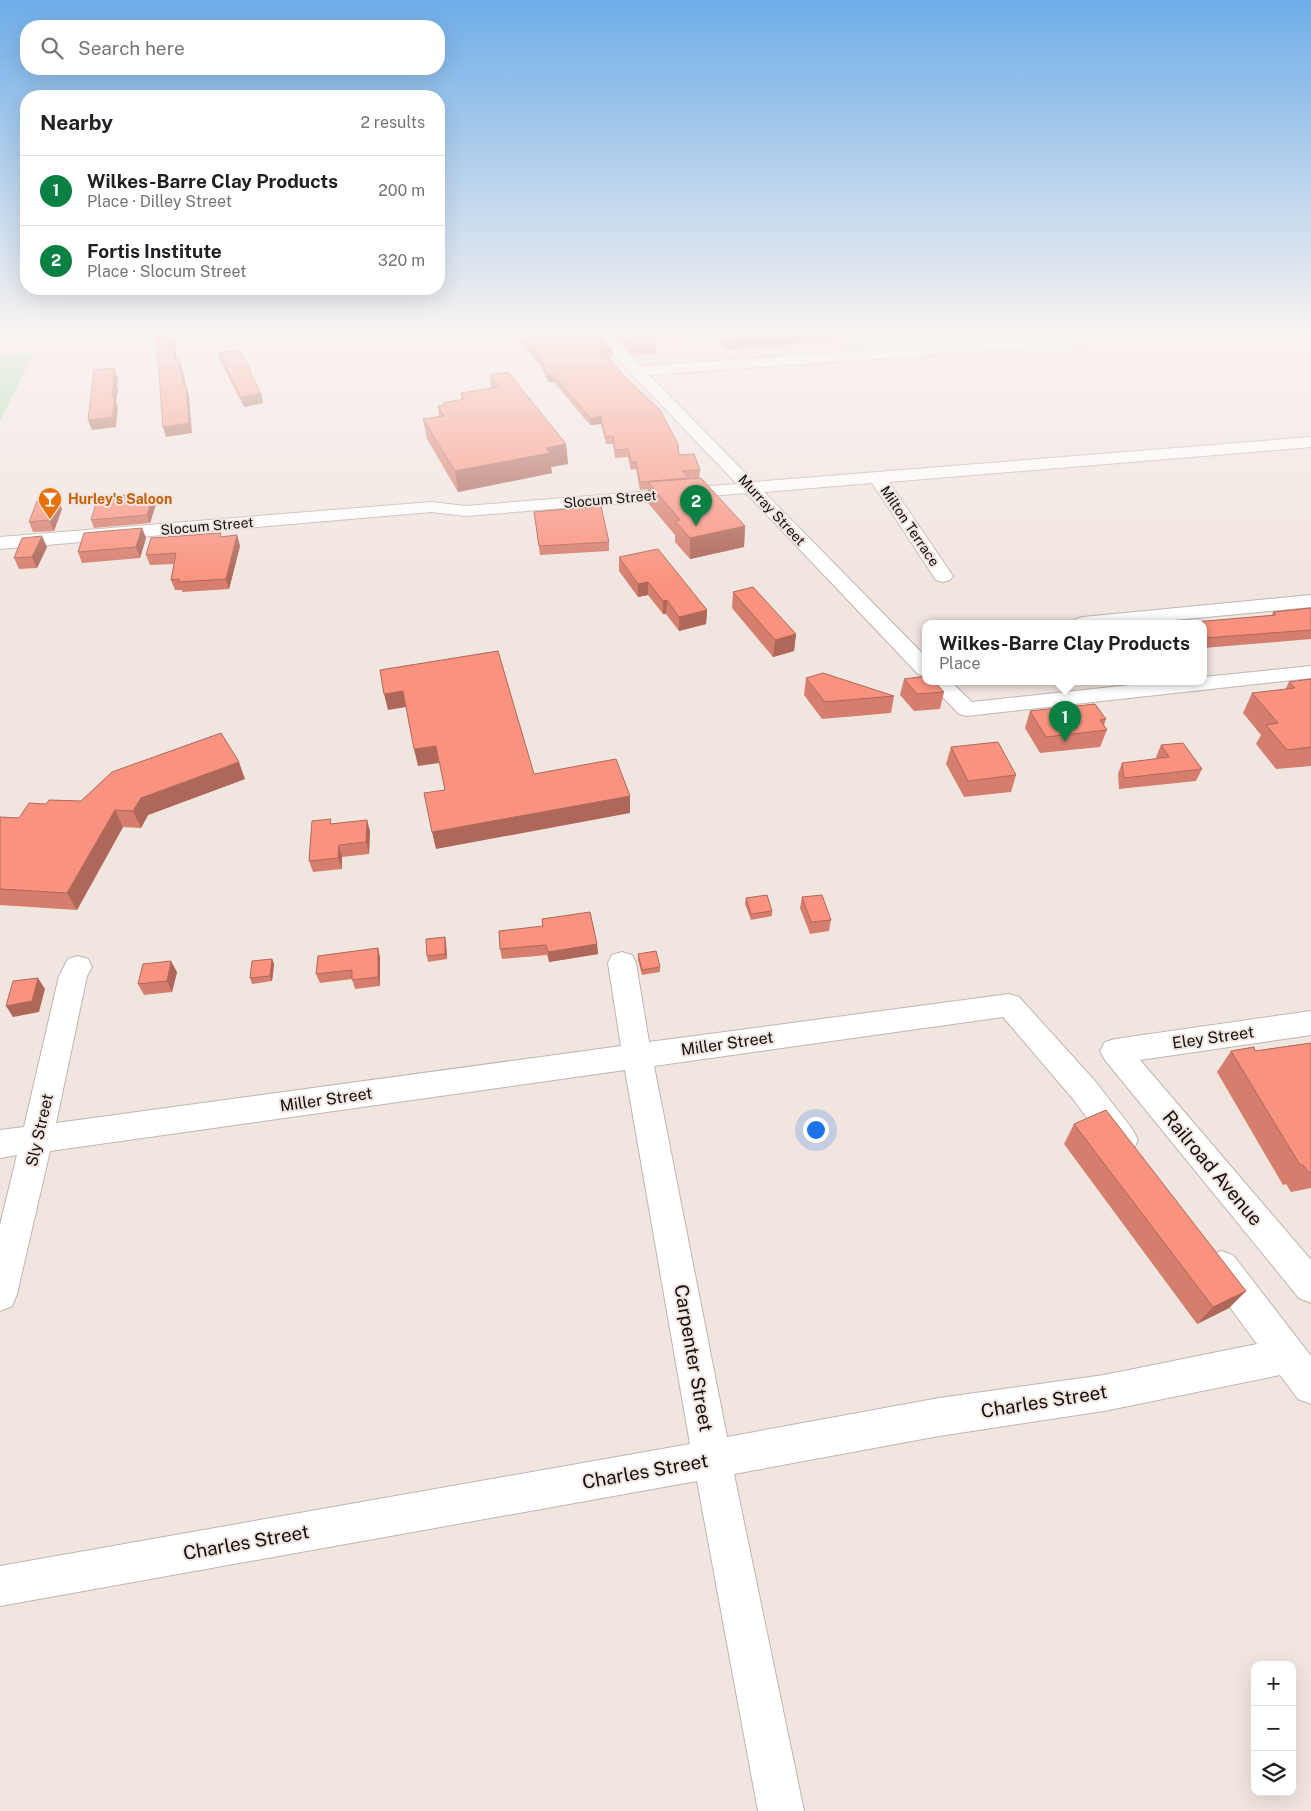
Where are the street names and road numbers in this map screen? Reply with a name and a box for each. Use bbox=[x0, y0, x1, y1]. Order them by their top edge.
street label: Murray Street bbox=[735, 471, 809, 549]
street label: Milton Terrace bbox=[877, 483, 943, 569]
street label: Slocum Street bbox=[563, 487, 657, 511]
street label: Slocum Street bbox=[160, 514, 254, 538]
street label: Eley Street bbox=[1171, 1022, 1255, 1053]
street label: Miller Street bbox=[680, 1028, 775, 1059]
street label: Miller Street bbox=[279, 1084, 374, 1115]
street label: Sly Street bbox=[22, 1092, 57, 1168]
street label: Railroad Avenue bbox=[1159, 1106, 1267, 1230]
street label: Carpenter Street bbox=[670, 1283, 718, 1433]
street label: Charles Street bbox=[979, 1380, 1109, 1422]
street label: Charles Street bbox=[580, 1449, 710, 1493]
street label: Charles Street bbox=[181, 1520, 311, 1564]

